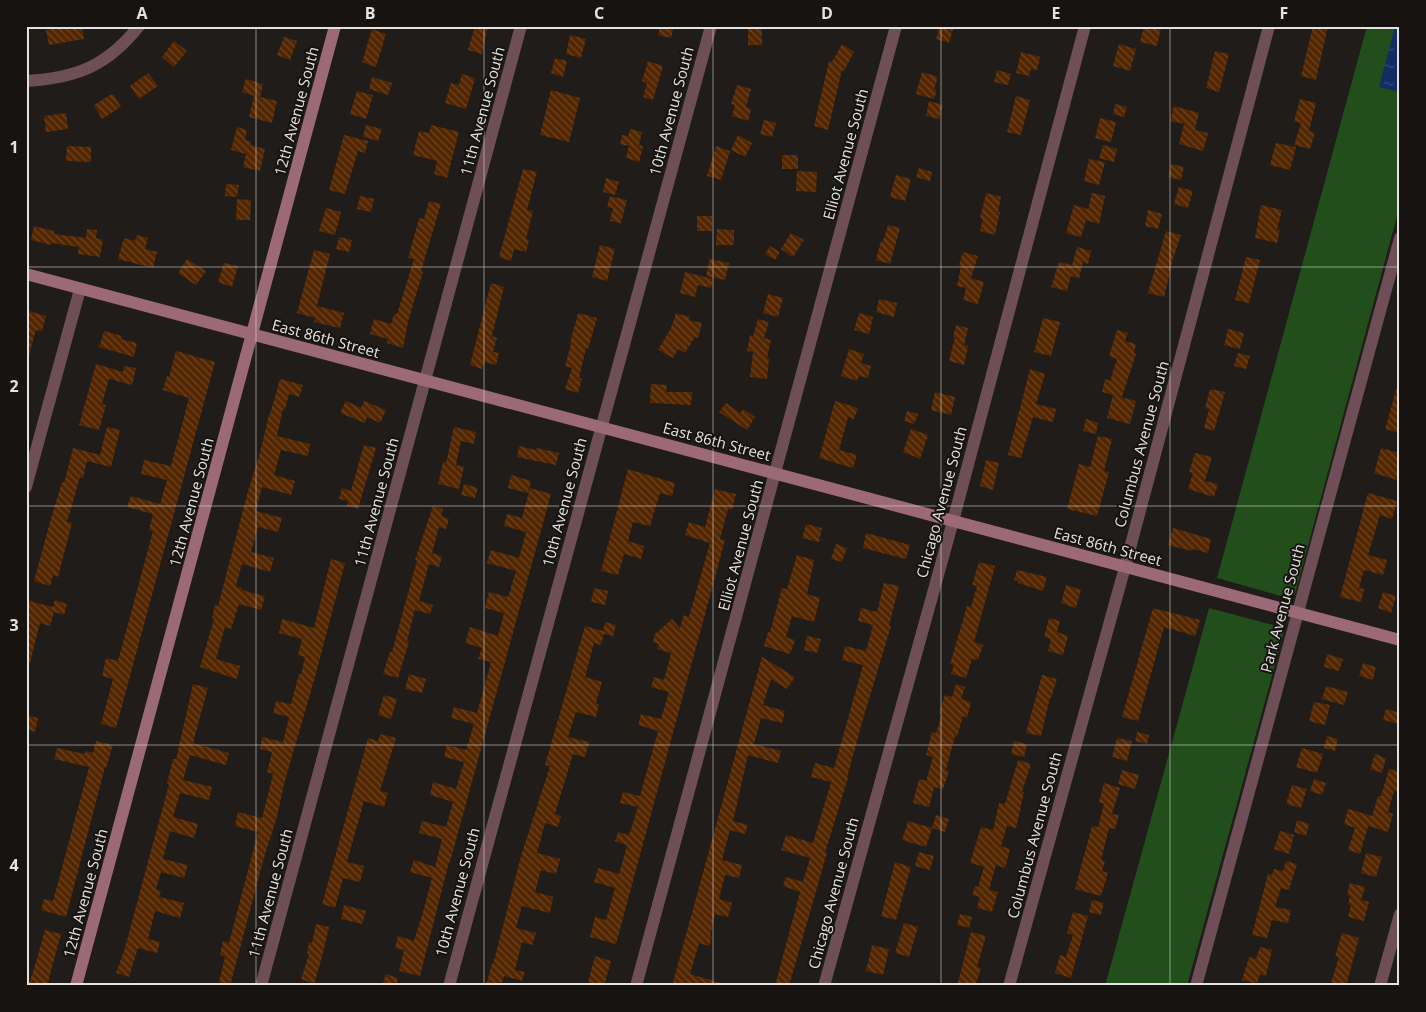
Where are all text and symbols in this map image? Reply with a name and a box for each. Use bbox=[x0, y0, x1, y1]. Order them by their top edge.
text: A bbox=[136, 2, 148, 24]
text: B bbox=[365, 2, 375, 24]
text: C bbox=[594, 2, 604, 24]
text: D bbox=[821, 2, 833, 24]
text: E bbox=[1052, 2, 1061, 24]
text: F bbox=[1280, 2, 1288, 24]
street label: 12th Avenue South bbox=[269, 44, 323, 178]
street label: 11th Avenue South bbox=[455, 44, 509, 178]
street label: 10th Avenue South bbox=[644, 44, 698, 178]
street label: Elliot Avenue South bbox=[818, 86, 872, 222]
text: 1 bbox=[9, 136, 19, 158]
street label: East 86th Street bbox=[270, 314, 382, 362]
street label: Columbus Avenue South bbox=[1109, 358, 1173, 530]
text: 2 bbox=[9, 375, 19, 397]
street label: East 86th Street bbox=[661, 417, 773, 465]
street label: Chicago Avenue South bbox=[911, 424, 971, 580]
street label: 12th Avenue South bbox=[164, 435, 218, 569]
street label: 11th Avenue South bbox=[349, 435, 403, 569]
street label: 10th Avenue South bbox=[537, 435, 591, 569]
street label: Elliot Avenue South bbox=[713, 477, 767, 613]
street label: East 86th Street bbox=[1052, 522, 1164, 570]
street label: Park Avenue South bbox=[1255, 541, 1309, 675]
text: 3 bbox=[9, 614, 19, 636]
street label: Columbus Avenue South bbox=[1002, 749, 1066, 921]
street label: Chicago Avenue South bbox=[803, 815, 863, 971]
street label: 10th Avenue South bbox=[430, 825, 484, 959]
street label: 12th Avenue South bbox=[58, 826, 112, 960]
street label: 11th Avenue South bbox=[243, 826, 297, 960]
text: 4 bbox=[9, 854, 19, 876]

